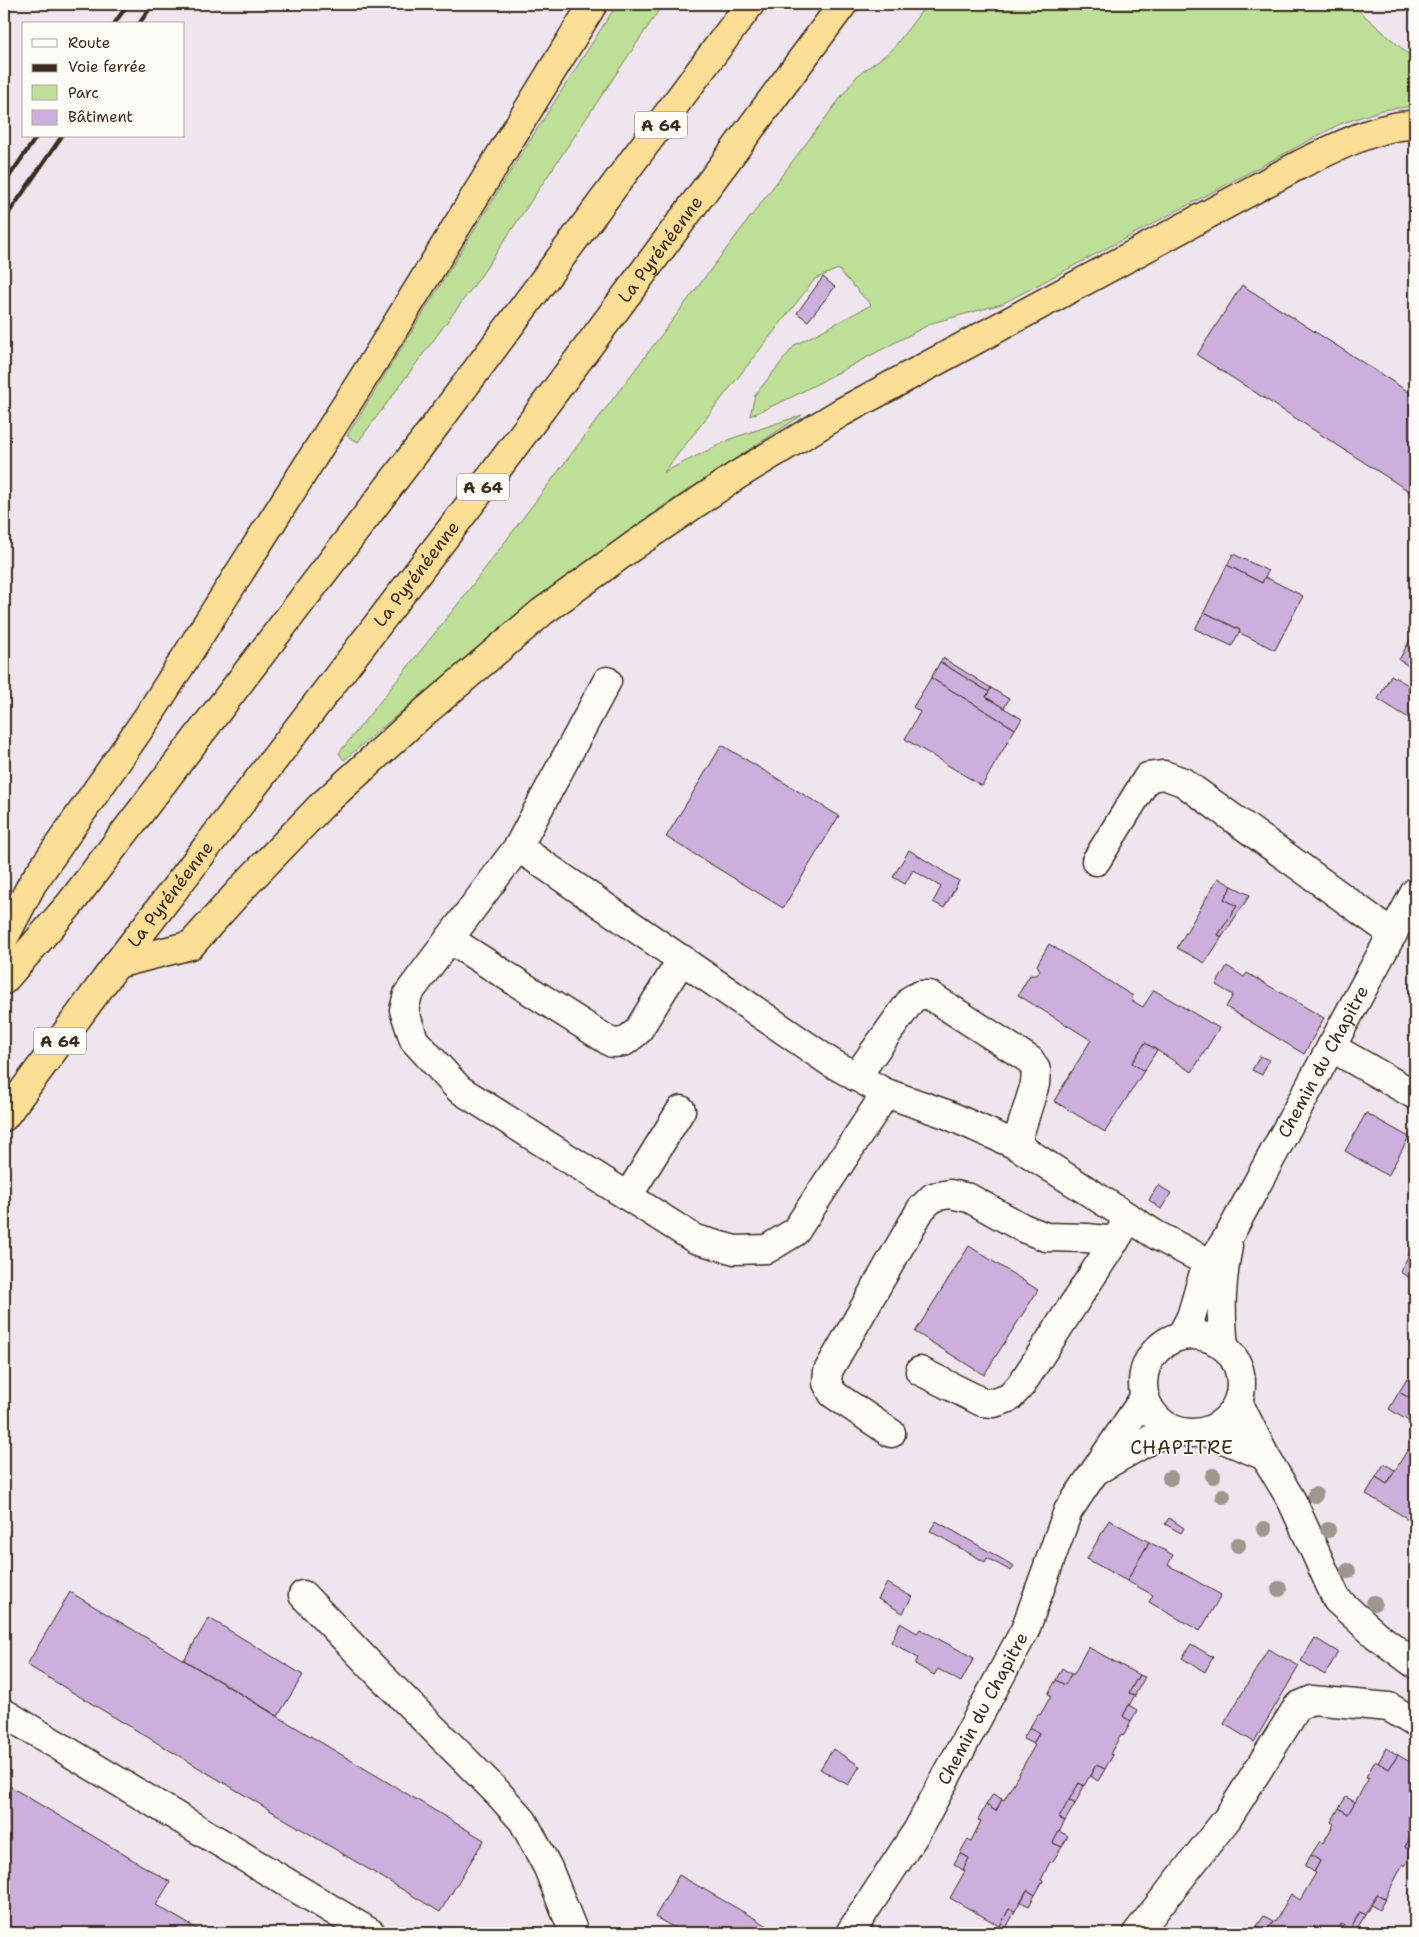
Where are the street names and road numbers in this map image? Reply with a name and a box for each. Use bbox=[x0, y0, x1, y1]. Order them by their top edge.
road number: A 64 bbox=[635, 112, 687, 138]
street label: La Pyrénéenne bbox=[613, 191, 708, 308]
road number: A 64 bbox=[457, 474, 509, 501]
street label: La Pyrénéenne bbox=[368, 516, 465, 632]
street label: La Pyrénéenne bbox=[122, 836, 219, 952]
street label: Chemin du Chapitre bbox=[1272, 981, 1374, 1142]
road number: A 64 bbox=[34, 1028, 86, 1054]
street label: Chemin du Chapitre bbox=[932, 1628, 1034, 1789]

